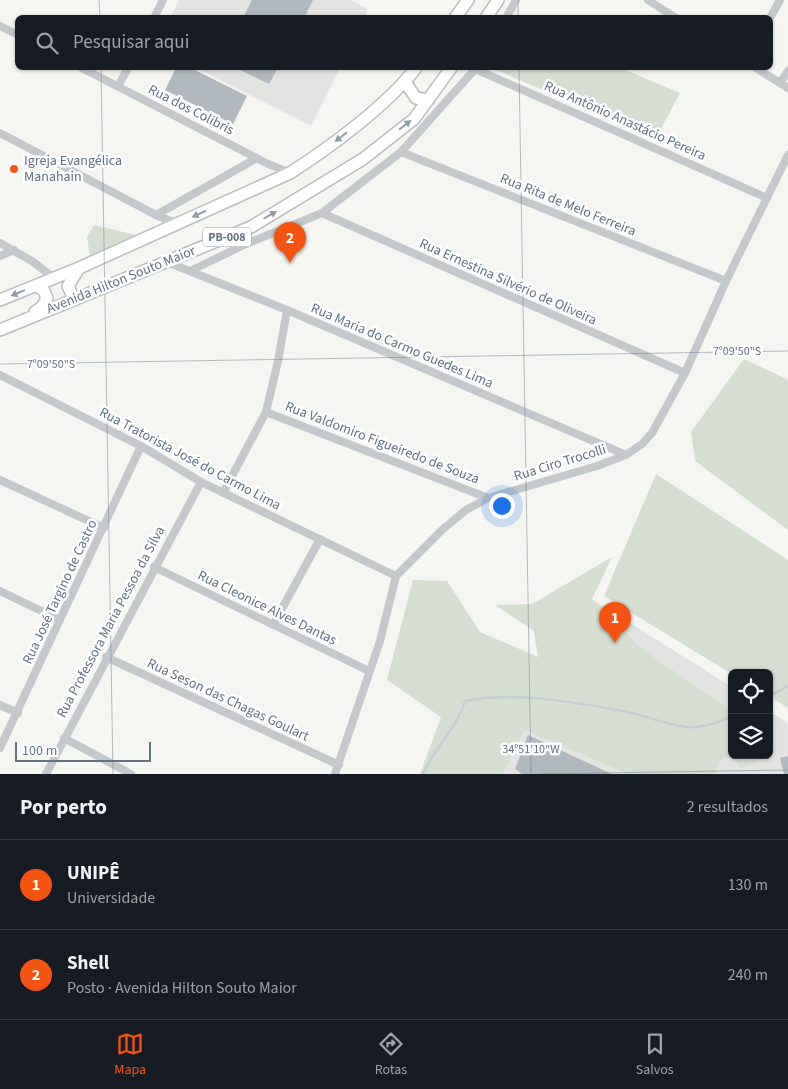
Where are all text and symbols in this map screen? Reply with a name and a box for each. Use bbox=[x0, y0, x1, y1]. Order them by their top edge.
search box bbox=[15, 15, 773, 70]
icon: search bbox=[33, 29, 61, 57]
text: Pesquisar aqui bbox=[73, 29, 189, 56]
street label: Rua Antônio Anastácio Pereira bbox=[541, 76, 709, 166]
street label: Rua dos Colibris bbox=[145, 80, 238, 140]
one-way arrow bbox=[398, 120, 411, 131]
one-way arrow bbox=[335, 131, 348, 142]
place label: Igreja Evangélica Manahain bbox=[24, 151, 122, 187]
marker: Igreja Evangélica Manahain bbox=[8, 163, 20, 175]
street label: Rua Rita de Melo Ferreira bbox=[497, 169, 639, 241]
one-way arrow bbox=[192, 210, 206, 218]
one-way arrow bbox=[264, 211, 277, 220]
pin: 2 bbox=[274, 222, 306, 263]
road number: PB-008 bbox=[203, 228, 251, 246]
street label: Rua Ernestina Silvério de Oliveira bbox=[416, 234, 600, 330]
street label: Avenida Hilton Souto Maior bbox=[43, 241, 199, 319]
one-way arrow bbox=[10, 289, 25, 297]
street label: Rua Maria do Carmo Guedes Lima bbox=[308, 298, 496, 394]
text: 7°09'50"S bbox=[713, 343, 761, 360]
text: 7°09'50"S bbox=[27, 356, 75, 373]
street label: Rua Valdomiro Figueiredo de Souza bbox=[282, 397, 482, 489]
street label: Rua Tratorista José do Carmo Lima bbox=[96, 403, 284, 515]
street label: Rua Ciro Trocolli bbox=[511, 439, 609, 487]
your location bbox=[489, 493, 515, 519]
street label: Rua José Targino de Castro bbox=[18, 516, 102, 668]
street label: Rua Professora Maria Pessoa da Silva bbox=[52, 523, 170, 721]
street label: Rua Cleonice Alves Dantas bbox=[194, 566, 340, 650]
pin: 1 bbox=[599, 602, 631, 643]
street label: Rua Seson das Chagas Goulart bbox=[144, 654, 312, 746]
map controls bbox=[728, 669, 773, 759]
button: locate bbox=[728, 669, 773, 714]
button: layers bbox=[728, 714, 773, 759]
scale bar bbox=[15, 739, 151, 762]
text: 100 m bbox=[22, 741, 57, 761]
text: 34°51'10"W bbox=[502, 741, 560, 758]
text: Por perto bbox=[20, 792, 107, 822]
text: 2 resultados bbox=[687, 796, 768, 818]
text: UNIPÊ bbox=[67, 860, 120, 887]
text: 1 bbox=[32, 874, 40, 896]
text: 130 m bbox=[728, 874, 768, 896]
text: Universidade bbox=[67, 887, 155, 909]
text: Shell bbox=[67, 950, 109, 977]
text: 2 bbox=[32, 964, 40, 986]
text: 240 m bbox=[728, 964, 768, 986]
text: Posto · Avenida Hilton Souto Maior bbox=[67, 977, 297, 999]
tab: Mapa bbox=[114, 1030, 146, 1080]
tab: Rotas bbox=[375, 1030, 407, 1080]
tab: Salvos bbox=[636, 1030, 674, 1080]

